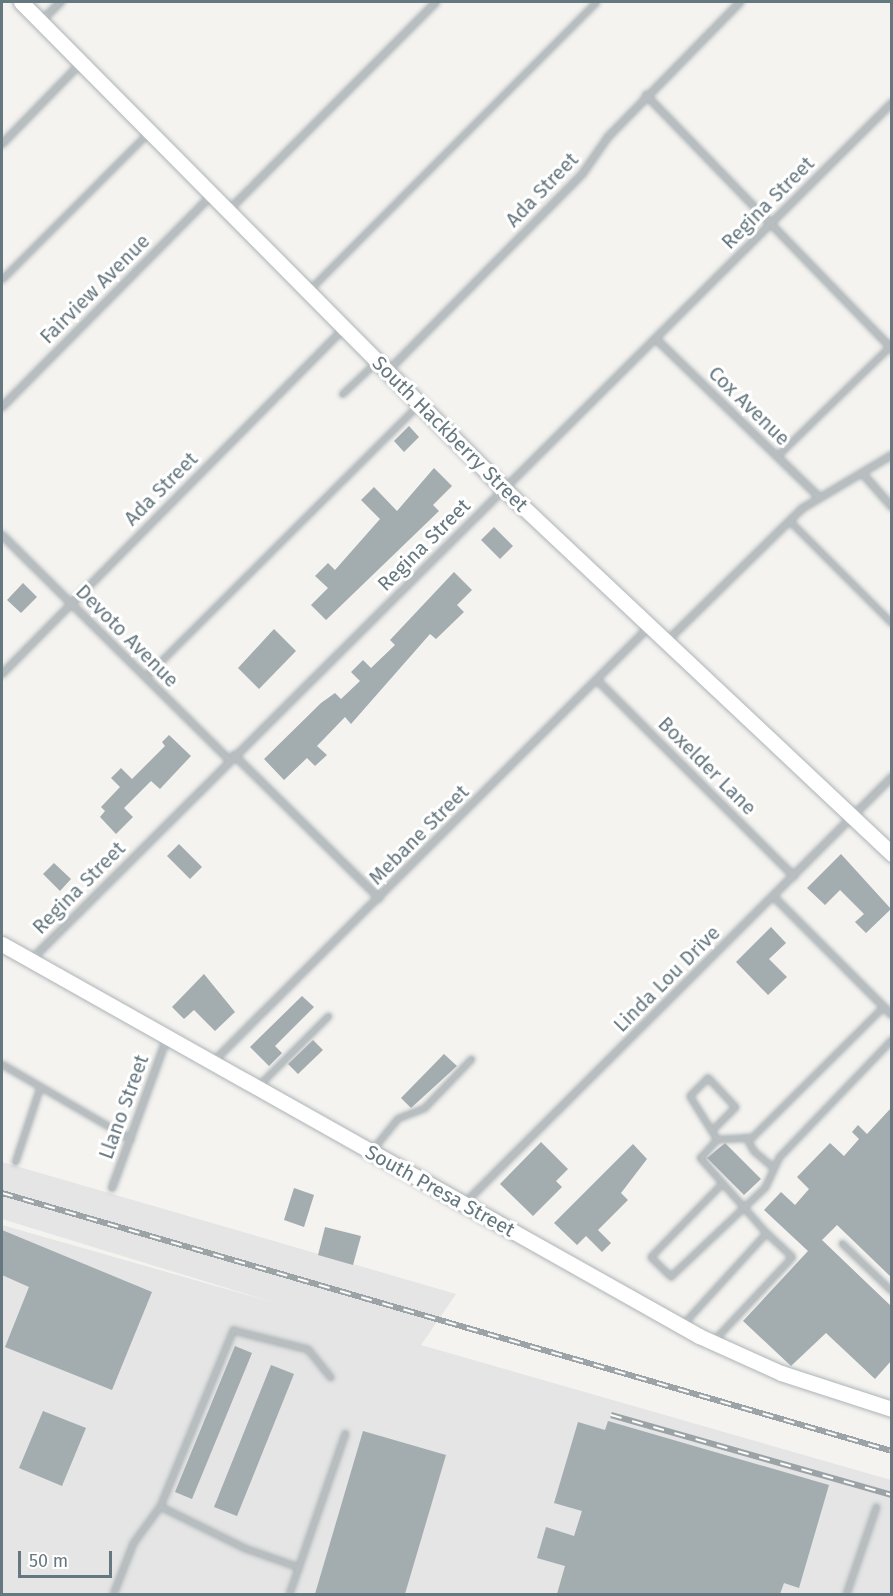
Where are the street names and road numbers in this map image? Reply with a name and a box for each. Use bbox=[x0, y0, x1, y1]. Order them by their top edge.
street label: Ada Street bbox=[501, 148, 583, 232]
street label: Regina Street bbox=[717, 152, 819, 254]
street label: Fairview Avenue bbox=[35, 229, 155, 349]
street label: South Hackberry Street bbox=[367, 351, 533, 517]
street label: Cox Avenue bbox=[703, 361, 795, 451]
street label: Ada Street bbox=[119, 447, 203, 531]
street label: Regina Street bbox=[373, 494, 475, 596]
street label: Devoto Avenue bbox=[71, 580, 183, 692]
street label: Boxelder Lane bbox=[653, 712, 761, 820]
street label: Mebane Street bbox=[364, 780, 474, 890]
street label: Regina Street bbox=[28, 837, 130, 939]
street label: Linda Lou Drive bbox=[609, 921, 725, 1037]
street label: Llano Street bbox=[94, 1052, 154, 1162]
street label: South Presa Street bbox=[361, 1140, 519, 1242]

